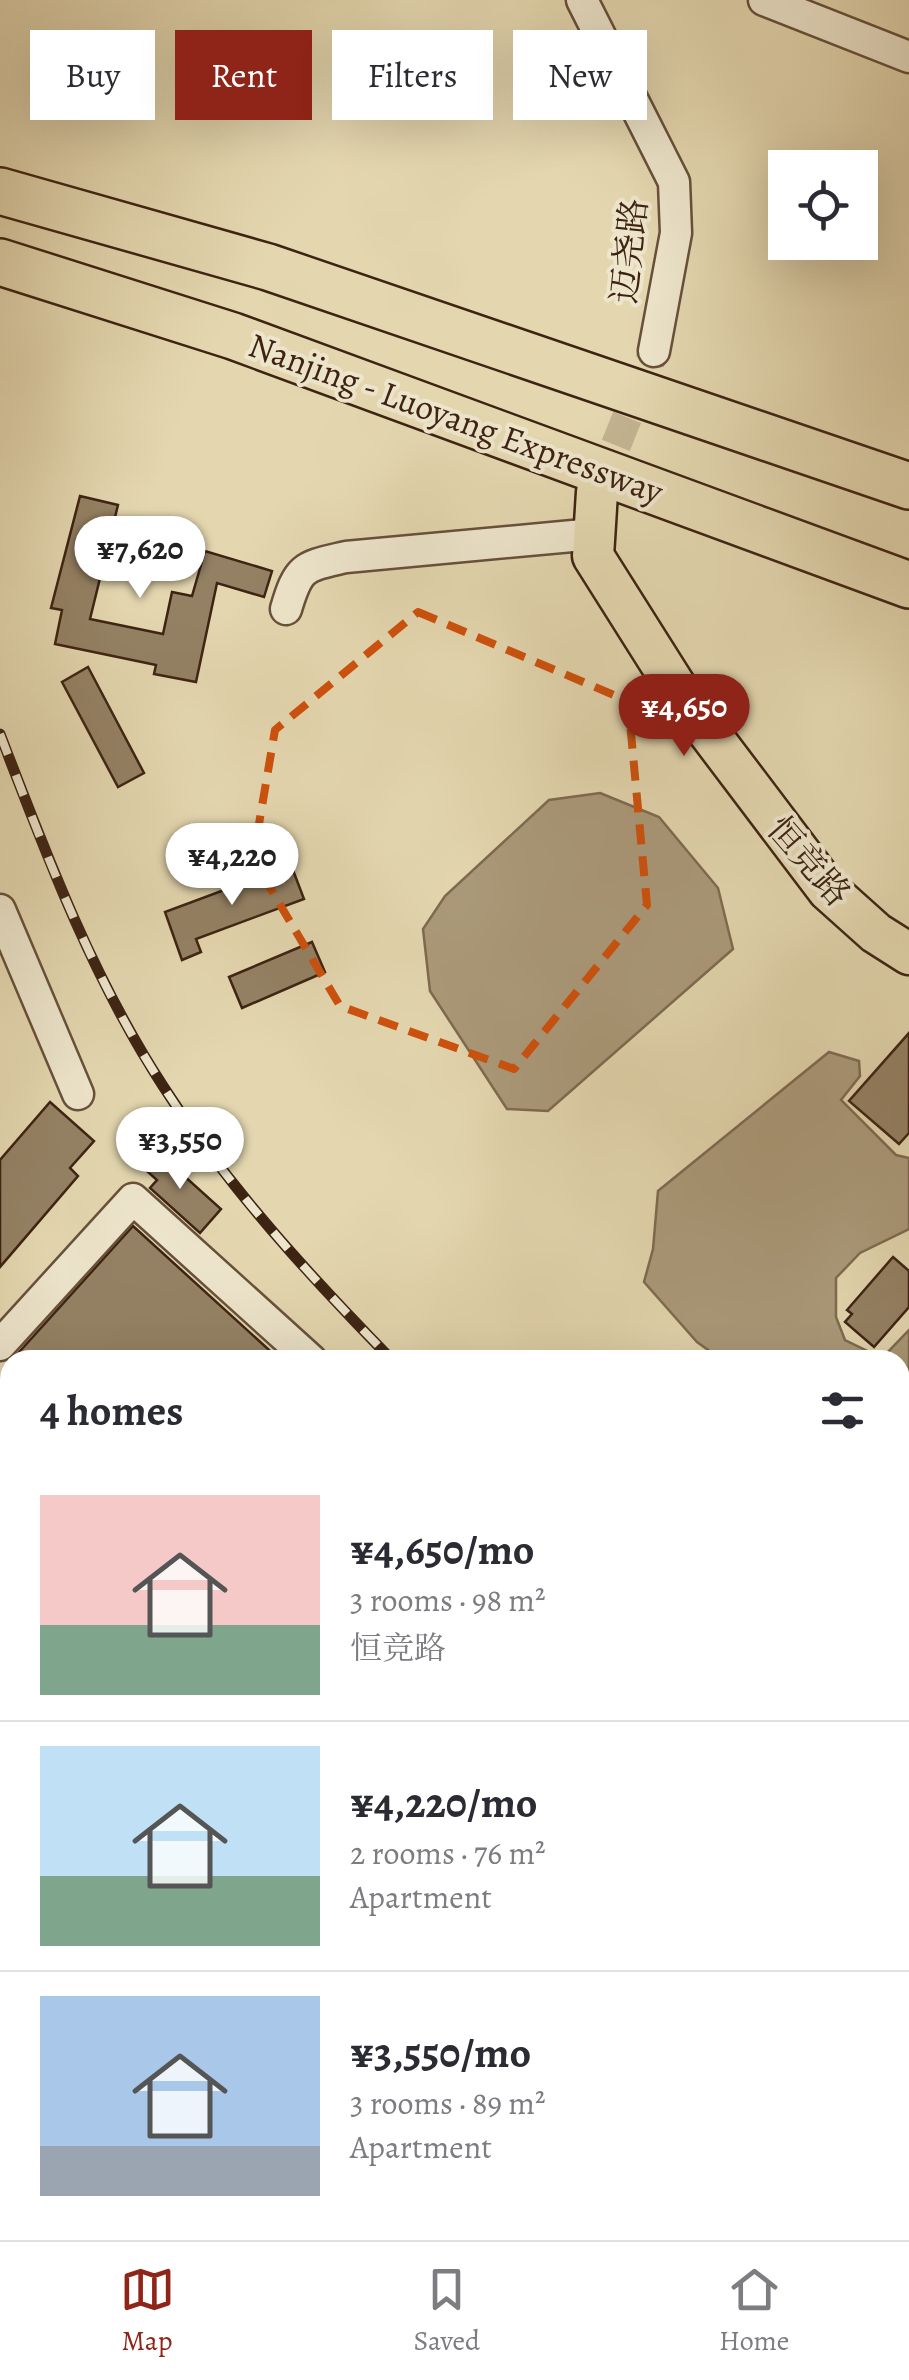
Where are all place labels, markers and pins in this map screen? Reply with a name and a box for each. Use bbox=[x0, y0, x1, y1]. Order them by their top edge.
pin: ¥7,620 bbox=[59, 516, 221, 601]
pin: ¥4,650 bbox=[603, 674, 765, 759]
pin: ¥4,220 bbox=[151, 823, 313, 908]
pin: ¥3,550 bbox=[99, 1107, 261, 1192]

